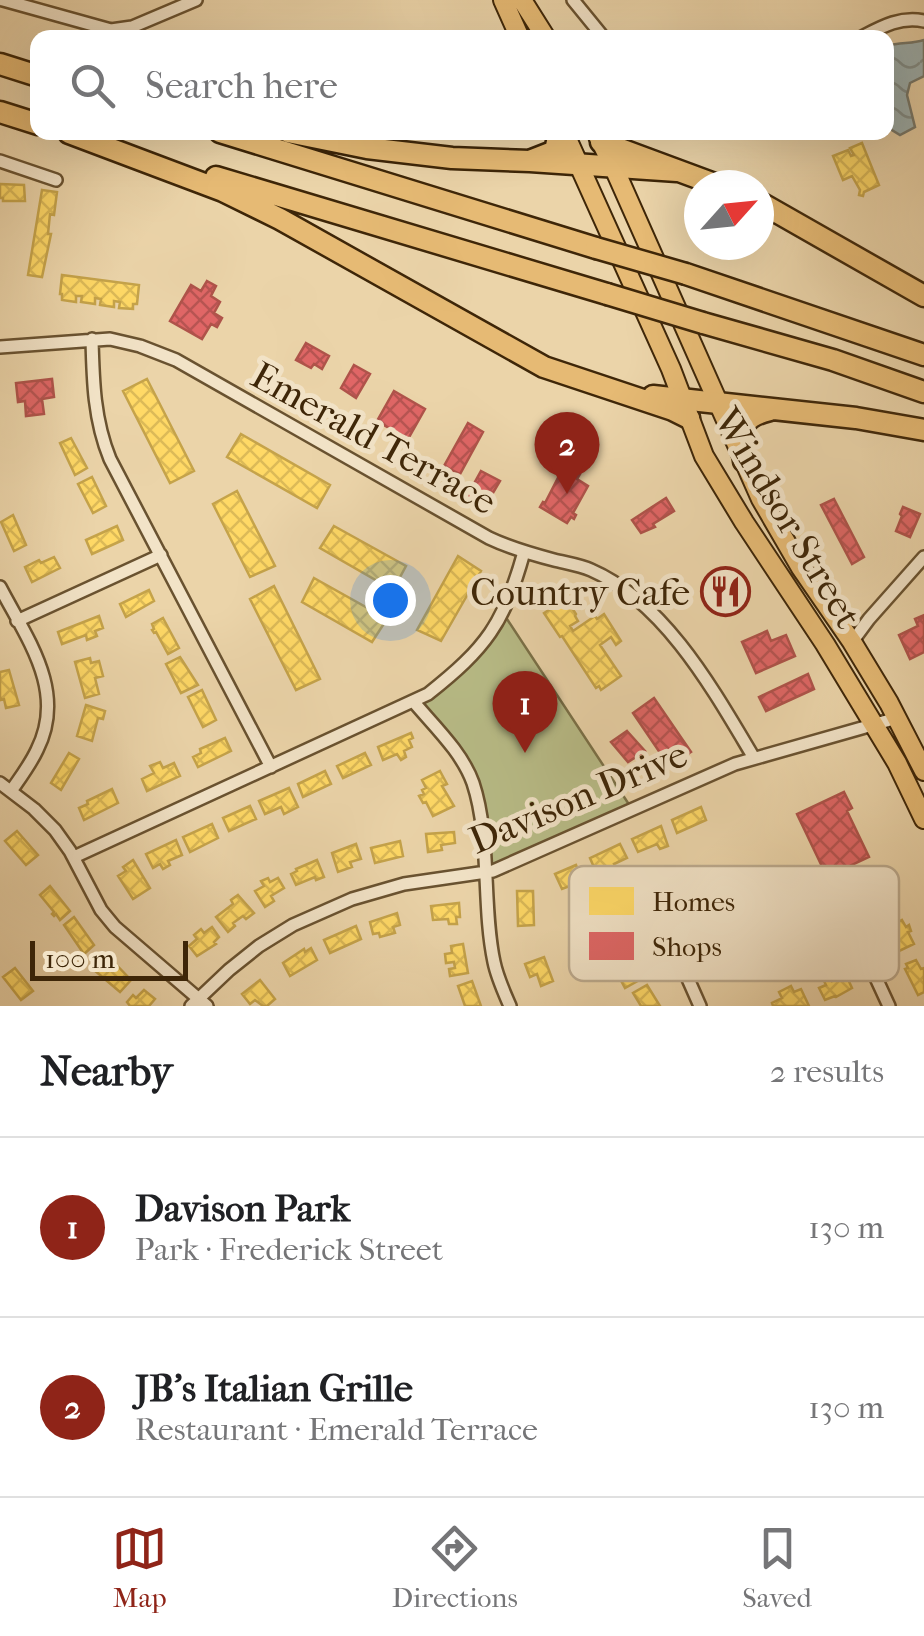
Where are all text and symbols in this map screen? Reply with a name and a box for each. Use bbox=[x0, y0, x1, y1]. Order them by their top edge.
search box bbox=[30, 30, 894, 140]
icon: search bbox=[65, 58, 120, 113]
text: Search here bbox=[145, 63, 338, 108]
north arrow bbox=[684, 170, 774, 260]
street label: Emerald Terrace bbox=[243, 353, 504, 524]
street label: Windsor Street bbox=[704, 399, 871, 637]
pin: 2 bbox=[534, 412, 600, 494]
restaurant icon: Country Cafe bbox=[699, 566, 751, 618]
place label: Country Cafe bbox=[470, 570, 690, 615]
your location bbox=[365, 575, 416, 626]
pin: 1 bbox=[492, 670, 558, 753]
street label: Davison Drive bbox=[462, 731, 694, 864]
legend bbox=[569, 866, 899, 981]
text: Homes bbox=[652, 885, 735, 918]
text: Shops bbox=[652, 930, 722, 963]
scale bar bbox=[30, 936, 188, 980]
text: 100 m bbox=[45, 942, 115, 975]
text: Nearby bbox=[40, 1047, 172, 1096]
text: 2 results bbox=[770, 1053, 884, 1090]
text: Davison Park bbox=[135, 1186, 350, 1231]
text: 1 bbox=[67, 1209, 78, 1246]
text: 130 m bbox=[808, 1209, 884, 1246]
text: Park · Frederick Street bbox=[135, 1231, 443, 1268]
text: JB's Italian Grille bbox=[135, 1366, 413, 1411]
text: 2 bbox=[64, 1389, 81, 1426]
text: 130 m bbox=[808, 1389, 884, 1426]
text: Restaurant · Emerald Terrace bbox=[135, 1411, 538, 1448]
tab: Map bbox=[112, 1521, 167, 1614]
tab: Directions bbox=[392, 1521, 518, 1614]
tab: Saved bbox=[742, 1521, 812, 1614]

